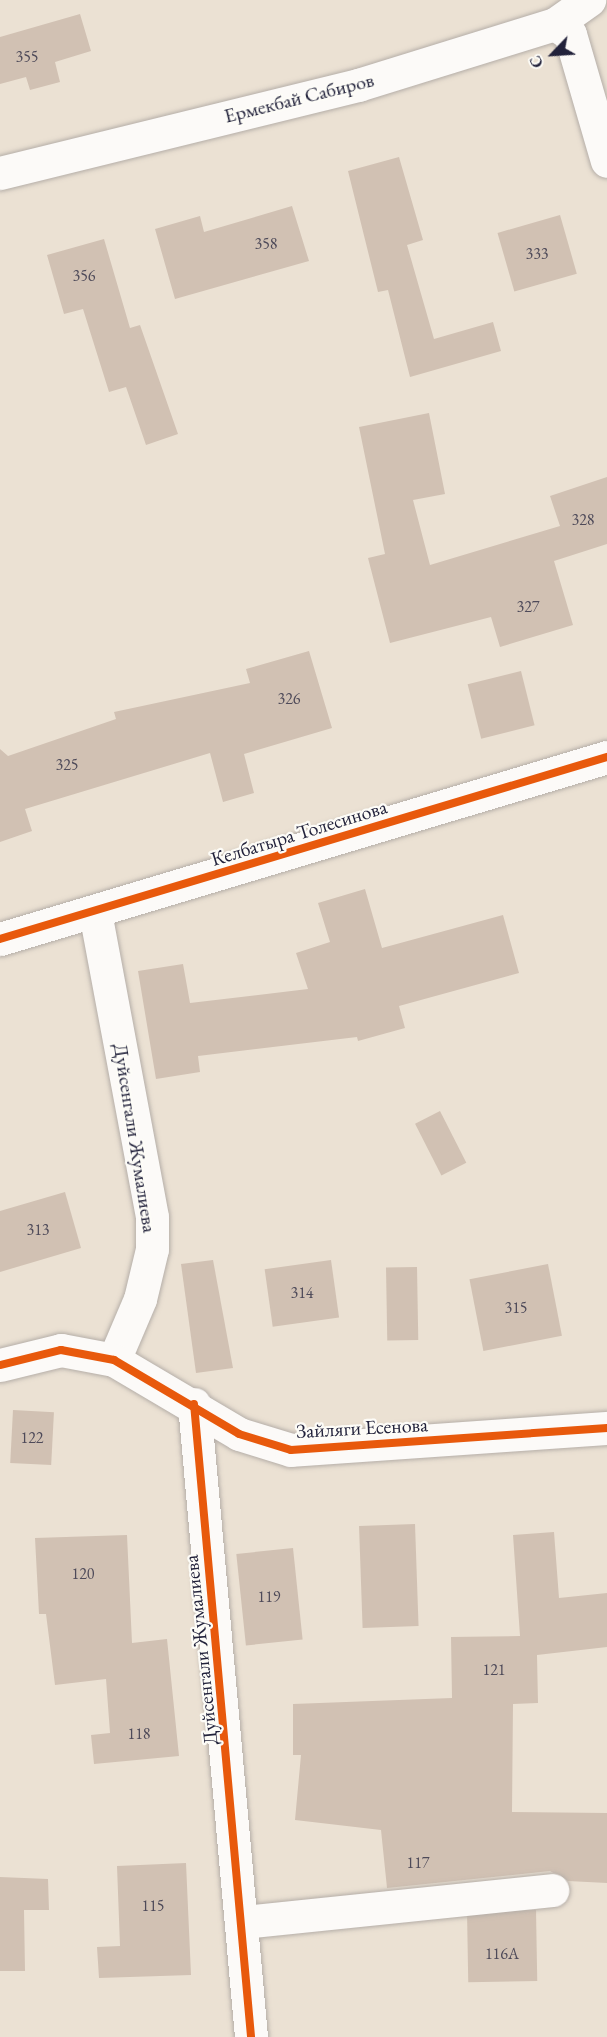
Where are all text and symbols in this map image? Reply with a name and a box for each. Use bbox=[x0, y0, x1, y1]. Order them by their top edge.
north arrow bbox=[523, 24, 583, 84]
house number: 355 bbox=[15, 47, 39, 67]
text: С bbox=[524, 52, 548, 71]
street label: Ермекбай Сабиров bbox=[222, 68, 376, 128]
house number: 358 bbox=[254, 234, 278, 254]
house number: 333 bbox=[525, 244, 549, 264]
house number: 356 bbox=[72, 266, 96, 286]
house number: 328 bbox=[571, 510, 595, 530]
house number: 327 bbox=[516, 597, 540, 617]
house number: 326 bbox=[277, 689, 301, 709]
house number: 325 bbox=[55, 755, 79, 775]
street label: Келбатыра Толесинова bbox=[208, 795, 390, 871]
street label: Дуйсенгали Жумалиева bbox=[108, 1042, 162, 1234]
house number: 313 bbox=[26, 1220, 50, 1240]
house number: 314 bbox=[290, 1283, 314, 1303]
house number: 315 bbox=[504, 1298, 528, 1318]
street label: Зайляги Есенова bbox=[295, 1413, 429, 1443]
house number: 122 bbox=[20, 1428, 44, 1448]
street label: Дуйсенгали Жумалиева bbox=[179, 1554, 223, 1746]
house number: 120 bbox=[71, 1564, 95, 1584]
house number: 119 bbox=[257, 1587, 281, 1607]
house number: 121 bbox=[482, 1660, 506, 1680]
house number: 118 bbox=[127, 1724, 151, 1744]
house number: 117 bbox=[406, 1853, 430, 1873]
house number: 115 bbox=[141, 1896, 165, 1916]
house number: 116А bbox=[485, 1944, 519, 1964]

